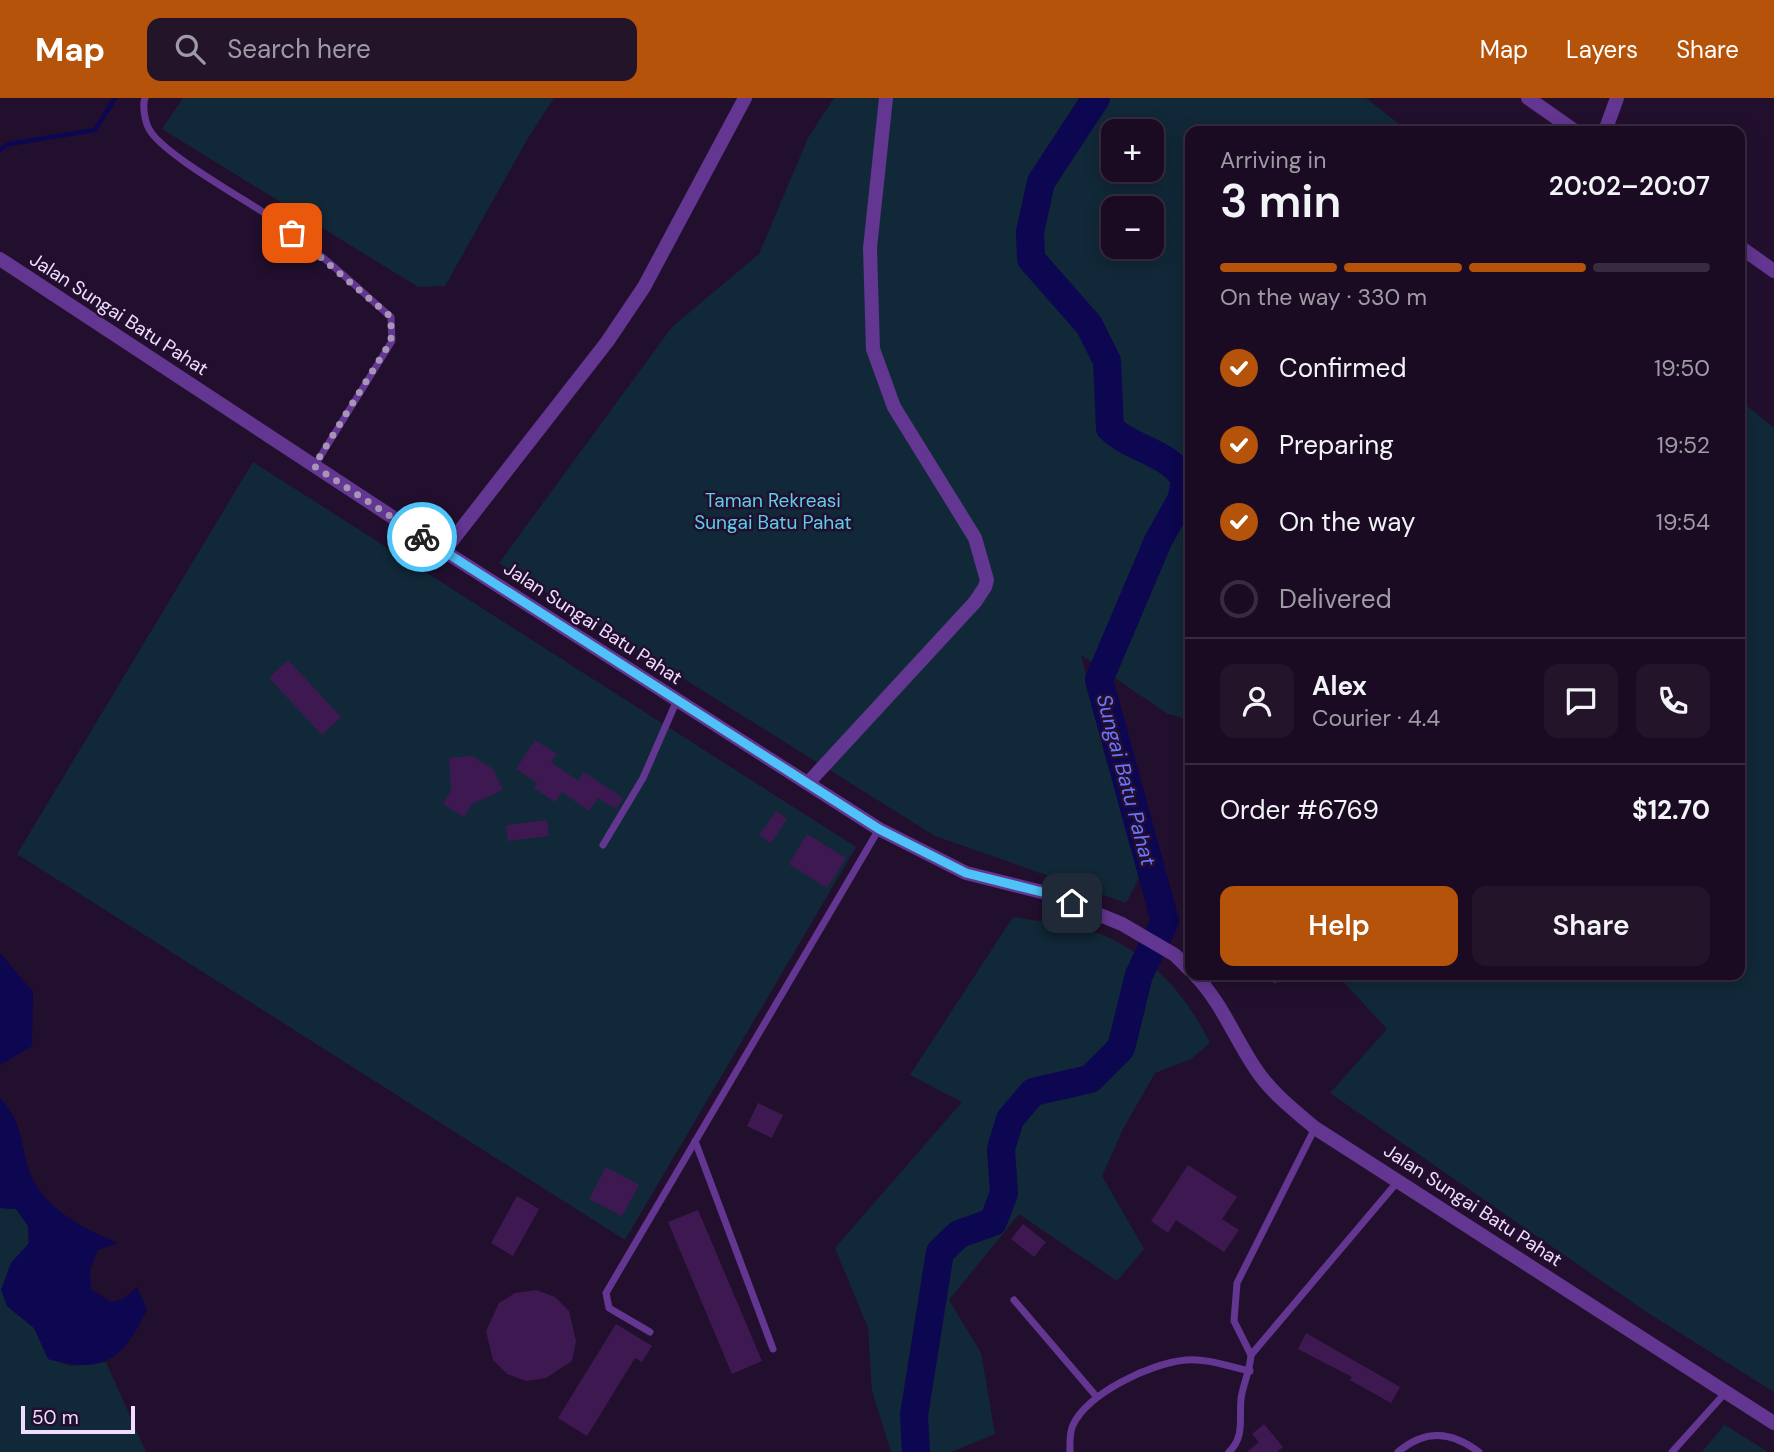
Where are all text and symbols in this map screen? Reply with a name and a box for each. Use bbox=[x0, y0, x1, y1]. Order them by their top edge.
search box bbox=[147, 18, 637, 81]
text: Map bbox=[35, 28, 105, 71]
icon: search bbox=[171, 30, 209, 68]
text: Search here bbox=[227, 32, 371, 66]
text: Map bbox=[1480, 34, 1528, 65]
text: Layers bbox=[1566, 34, 1638, 65]
text: Share bbox=[1676, 34, 1739, 65]
map controls bbox=[1101, 119, 1164, 259]
button: + bbox=[1101, 119, 1164, 182]
text: Arriving in bbox=[1220, 145, 1326, 175]
text: 20:02–20:07 bbox=[1549, 169, 1710, 203]
text: 3 min bbox=[1220, 171, 1341, 231]
button: − bbox=[1101, 196, 1164, 259]
pin bbox=[262, 203, 322, 263]
icon: bag bbox=[273, 214, 311, 252]
street label: Jalan Sungai Batu Pahat bbox=[25, 247, 213, 381]
text: On the way · 330 m bbox=[1220, 282, 1427, 312]
icon: check bbox=[1220, 349, 1258, 387]
text: Confirmed bbox=[1279, 351, 1406, 385]
text: 19:50 bbox=[1654, 353, 1710, 383]
icon: check bbox=[1220, 426, 1258, 464]
text: Preparing bbox=[1279, 428, 1394, 462]
text: 19:52 bbox=[1657, 430, 1710, 460]
park label: Taman Rekreasi Sungai Batu Pahat bbox=[694, 488, 852, 535]
courier bbox=[387, 502, 457, 572]
icon: check bbox=[1220, 503, 1258, 541]
text: On the way bbox=[1279, 505, 1415, 539]
text: 19:54 bbox=[1656, 507, 1710, 537]
icon: bike bbox=[403, 518, 441, 556]
street label: Jalan Sungai Batu Pahat bbox=[499, 556, 687, 690]
text: Delivered bbox=[1279, 582, 1392, 616]
button: person bbox=[1220, 664, 1294, 738]
button: chat bbox=[1544, 664, 1618, 738]
button: phone bbox=[1636, 664, 1710, 738]
text: Alex bbox=[1312, 669, 1367, 703]
water label: Sungai Batu Pahat bbox=[1090, 691, 1163, 870]
text: Courier · 4.4 bbox=[1312, 703, 1440, 733]
text: Order #6769 bbox=[1220, 793, 1379, 827]
text: $12.70 bbox=[1632, 793, 1710, 827]
pin bbox=[1042, 873, 1102, 933]
icon: home bbox=[1053, 884, 1091, 922]
button: Help bbox=[1220, 886, 1458, 966]
button: Share bbox=[1472, 886, 1710, 966]
street label: Jalan Sungai Batu Pahat bbox=[1379, 1138, 1567, 1272]
scale bar bbox=[21, 1403, 135, 1435]
text: 50 m bbox=[32, 1405, 79, 1430]

